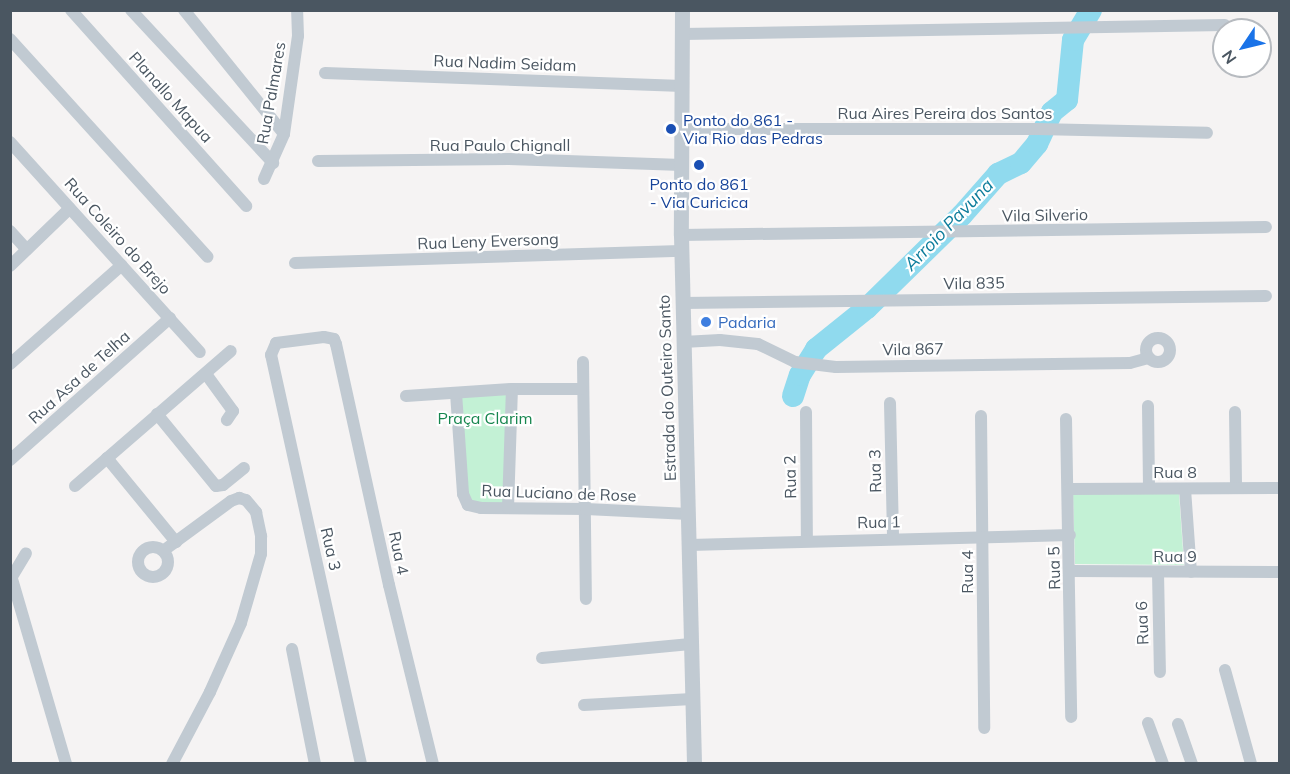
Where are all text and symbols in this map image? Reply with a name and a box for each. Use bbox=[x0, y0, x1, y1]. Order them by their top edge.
north arrow bbox=[1212, 18, 1272, 78]
street label: Rua Palmares bbox=[253, 40, 289, 146]
text: N bbox=[1217, 46, 1241, 68]
street label: Planallo Mapua bbox=[125, 48, 217, 146]
street label: Rua Nadim Seidam bbox=[433, 51, 577, 75]
street label: Rua Aires Pereira dos Santos bbox=[837, 103, 1053, 123]
place label: Ponto do 861 - Via Rio das Pedras bbox=[683, 110, 823, 148]
marker: Ponto do 861 - Via Rio das Pedras bbox=[664, 122, 678, 136]
street label: Rua Paulo Chignall bbox=[430, 135, 570, 155]
marker: Ponto do 861 - Via Curicica bbox=[692, 158, 706, 172]
street label: Rua Coleiro do Brejo bbox=[61, 174, 175, 298]
place label: Ponto do 861 - Via Curicica bbox=[649, 174, 749, 212]
water label: Arroio Pavuna bbox=[900, 175, 998, 275]
street label: Vila Silverio bbox=[1002, 205, 1088, 225]
street label: Rua Leny Eversong bbox=[417, 229, 559, 253]
street label: Vila 835 bbox=[943, 273, 1005, 293]
street label: Estrada do Outeiro Santo bbox=[654, 294, 680, 482]
place label: Padaria bbox=[718, 312, 776, 332]
marker: Padaria bbox=[699, 315, 713, 329]
street label: Rua Asa de Telha bbox=[24, 326, 134, 428]
street label: Vila 867 bbox=[882, 339, 944, 359]
park label: Praça Clarim bbox=[437, 408, 533, 428]
street label: Rua 3 bbox=[865, 449, 885, 493]
street label: Rua 2 bbox=[780, 455, 800, 499]
street label: Rua 8 bbox=[1153, 462, 1197, 482]
street label: Rua Luciano de Rose bbox=[481, 481, 637, 505]
street label: Rua 1 bbox=[857, 512, 901, 532]
street label: Rua 3 bbox=[317, 526, 345, 572]
street label: Rua 4 bbox=[385, 530, 413, 576]
street label: Rua 5 bbox=[1044, 546, 1064, 590]
street label: Rua 9 bbox=[1153, 546, 1197, 566]
street label: Rua 4 bbox=[957, 550, 977, 594]
street label: Rua 6 bbox=[1132, 601, 1152, 645]

